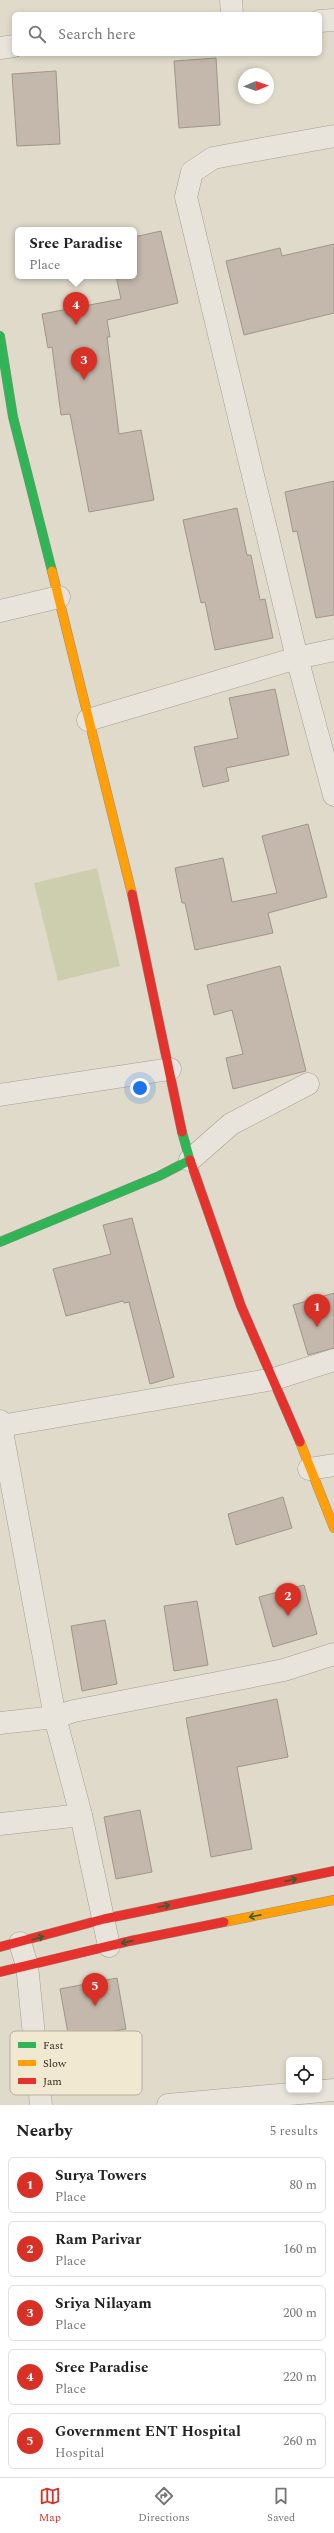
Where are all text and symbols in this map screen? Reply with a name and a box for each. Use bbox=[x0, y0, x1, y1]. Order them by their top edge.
search box bbox=[12, 12, 322, 56]
icon: search bbox=[26, 23, 48, 45]
text: Search here bbox=[58, 23, 136, 46]
north arrow bbox=[238, 68, 274, 104]
popup bbox=[15, 227, 137, 279]
text: Sree Paradise bbox=[29, 232, 123, 255]
text: Place bbox=[29, 255, 60, 275]
pin: 4 bbox=[63, 292, 89, 325]
pin: 3 bbox=[71, 347, 97, 380]
your location bbox=[130, 1078, 150, 1098]
pin: 1 bbox=[304, 1294, 330, 1327]
pin: 2 bbox=[275, 1583, 301, 1616]
one-way arrow bbox=[284, 1875, 297, 1883]
one-way arrow bbox=[157, 1902, 170, 1910]
one-way arrow bbox=[248, 1912, 261, 1920]
one-way arrow bbox=[31, 1933, 44, 1941]
one-way arrow bbox=[121, 1938, 134, 1946]
pin: 5 bbox=[82, 1973, 108, 2006]
legend bbox=[10, 2031, 142, 2095]
text: Fast bbox=[43, 2037, 64, 2054]
text: Slow bbox=[43, 2055, 67, 2072]
map controls bbox=[286, 2057, 322, 2093]
button: locate bbox=[286, 2057, 322, 2093]
text: Jam bbox=[43, 2073, 62, 2090]
text: Nearby bbox=[16, 2118, 72, 2144]
text: 5 results bbox=[270, 2121, 318, 2141]
text: Surya Towers bbox=[55, 2164, 147, 2187]
text: 1 bbox=[26, 2175, 34, 2195]
text: 80 m bbox=[290, 2175, 317, 2195]
text: Place bbox=[55, 2187, 86, 2207]
text: Ram Parivar bbox=[55, 2228, 141, 2251]
text: 2 bbox=[26, 2239, 34, 2259]
text: 160 m bbox=[283, 2239, 317, 2259]
text: Place bbox=[55, 2251, 86, 2271]
text: Sriya Nilayam bbox=[55, 2292, 152, 2315]
text: 3 bbox=[26, 2303, 34, 2323]
text: 200 m bbox=[283, 2303, 317, 2323]
text: Place bbox=[55, 2315, 86, 2335]
text: Sree Paradise bbox=[55, 2356, 148, 2379]
text: 4 bbox=[26, 2367, 34, 2387]
text: 220 m bbox=[283, 2367, 317, 2387]
text: Place bbox=[55, 2379, 86, 2399]
text: Government ENT Hospital bbox=[55, 2420, 241, 2443]
text: 5 bbox=[26, 2431, 34, 2451]
text: 260 m bbox=[283, 2431, 317, 2451]
text: Hospital bbox=[55, 2443, 104, 2463]
tab: Map bbox=[39, 2485, 61, 2526]
tab: Directions bbox=[138, 2485, 190, 2526]
tab: Saved bbox=[267, 2485, 295, 2526]

